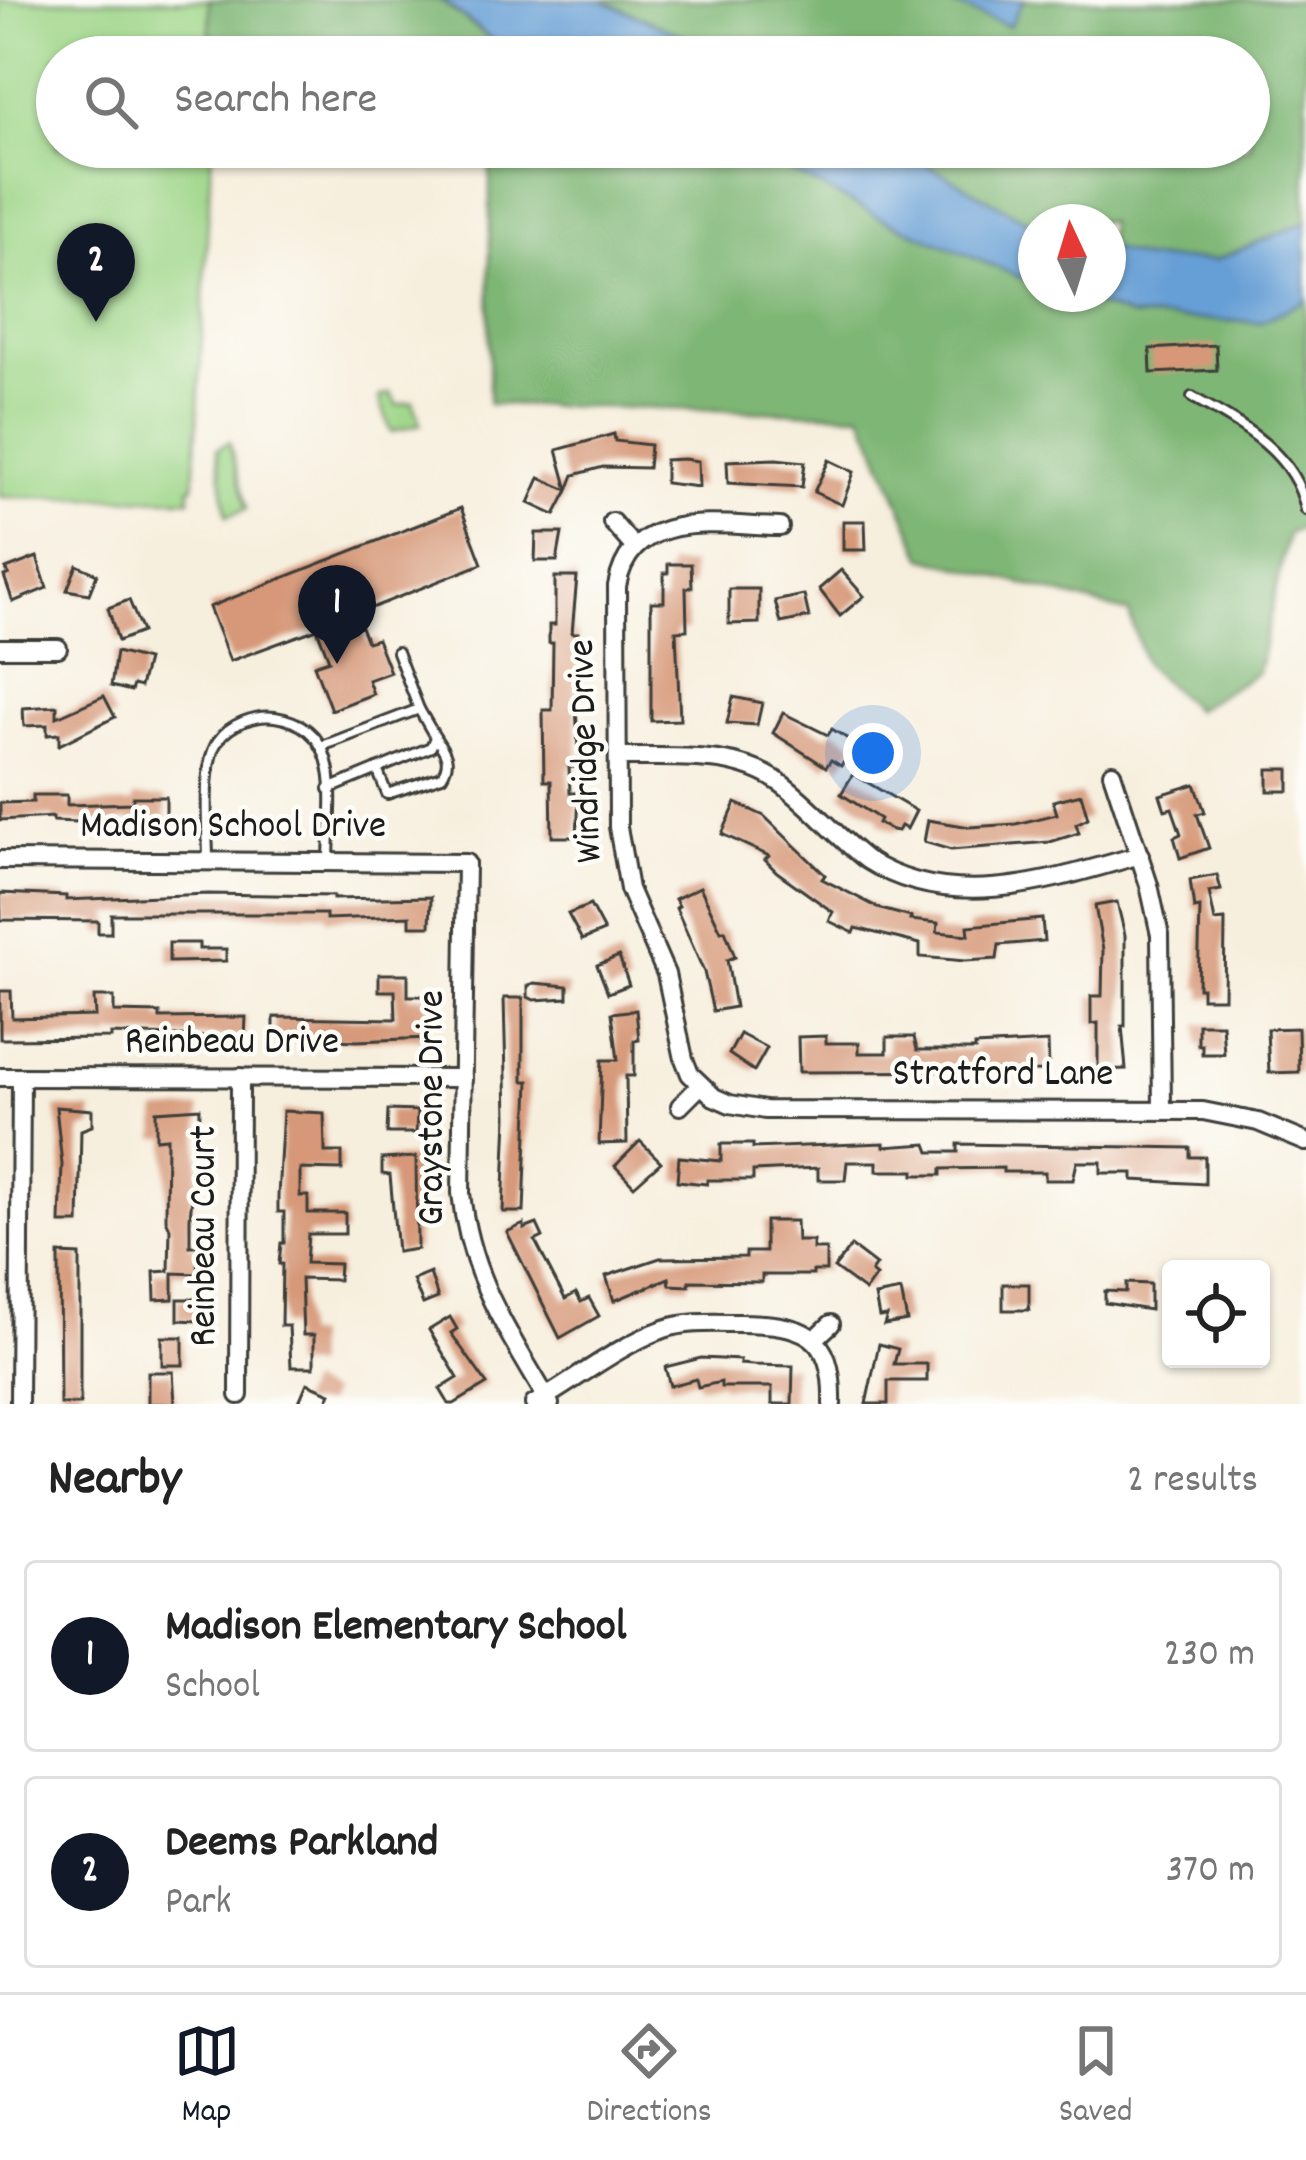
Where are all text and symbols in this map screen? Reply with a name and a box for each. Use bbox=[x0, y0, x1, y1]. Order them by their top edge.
search box bbox=[36, 36, 1270, 168]
icon: search bbox=[78, 69, 144, 135]
text: Search here bbox=[174, 70, 377, 134]
north arrow bbox=[1018, 204, 1126, 312]
pin: 2 bbox=[57, 223, 135, 322]
pin: 1 bbox=[298, 565, 376, 664]
street label: Windridge Drive bbox=[557, 638, 619, 864]
your location bbox=[843, 723, 903, 783]
street label: Madison School Drive bbox=[80, 801, 386, 856]
street label: Graystone Drive bbox=[407, 990, 462, 1226]
street label: Reinbeau Drive bbox=[125, 1017, 339, 1072]
street label: Stratford Lane bbox=[893, 1049, 1113, 1104]
street label: Reinbeau Court bbox=[179, 1125, 234, 1347]
map controls bbox=[1162, 1260, 1270, 1368]
button: locate bbox=[1162, 1260, 1270, 1368]
text: Nearby bbox=[48, 1446, 181, 1518]
text: 2 results bbox=[1127, 1455, 1258, 1510]
text: Madison Elementary School bbox=[165, 1597, 627, 1661]
text: 1 bbox=[86, 1629, 94, 1684]
text: 230 m bbox=[1164, 1629, 1255, 1684]
text: School bbox=[165, 1661, 260, 1716]
text: Deems Parkland bbox=[165, 1813, 438, 1877]
text: 2 bbox=[81, 1845, 99, 1900]
text: 370 m bbox=[1166, 1845, 1255, 1900]
text: Park bbox=[165, 1877, 231, 1932]
tab: Map bbox=[174, 2018, 240, 2137]
tab: Directions bbox=[587, 2018, 712, 2137]
tab: Saved bbox=[1059, 2018, 1132, 2137]

